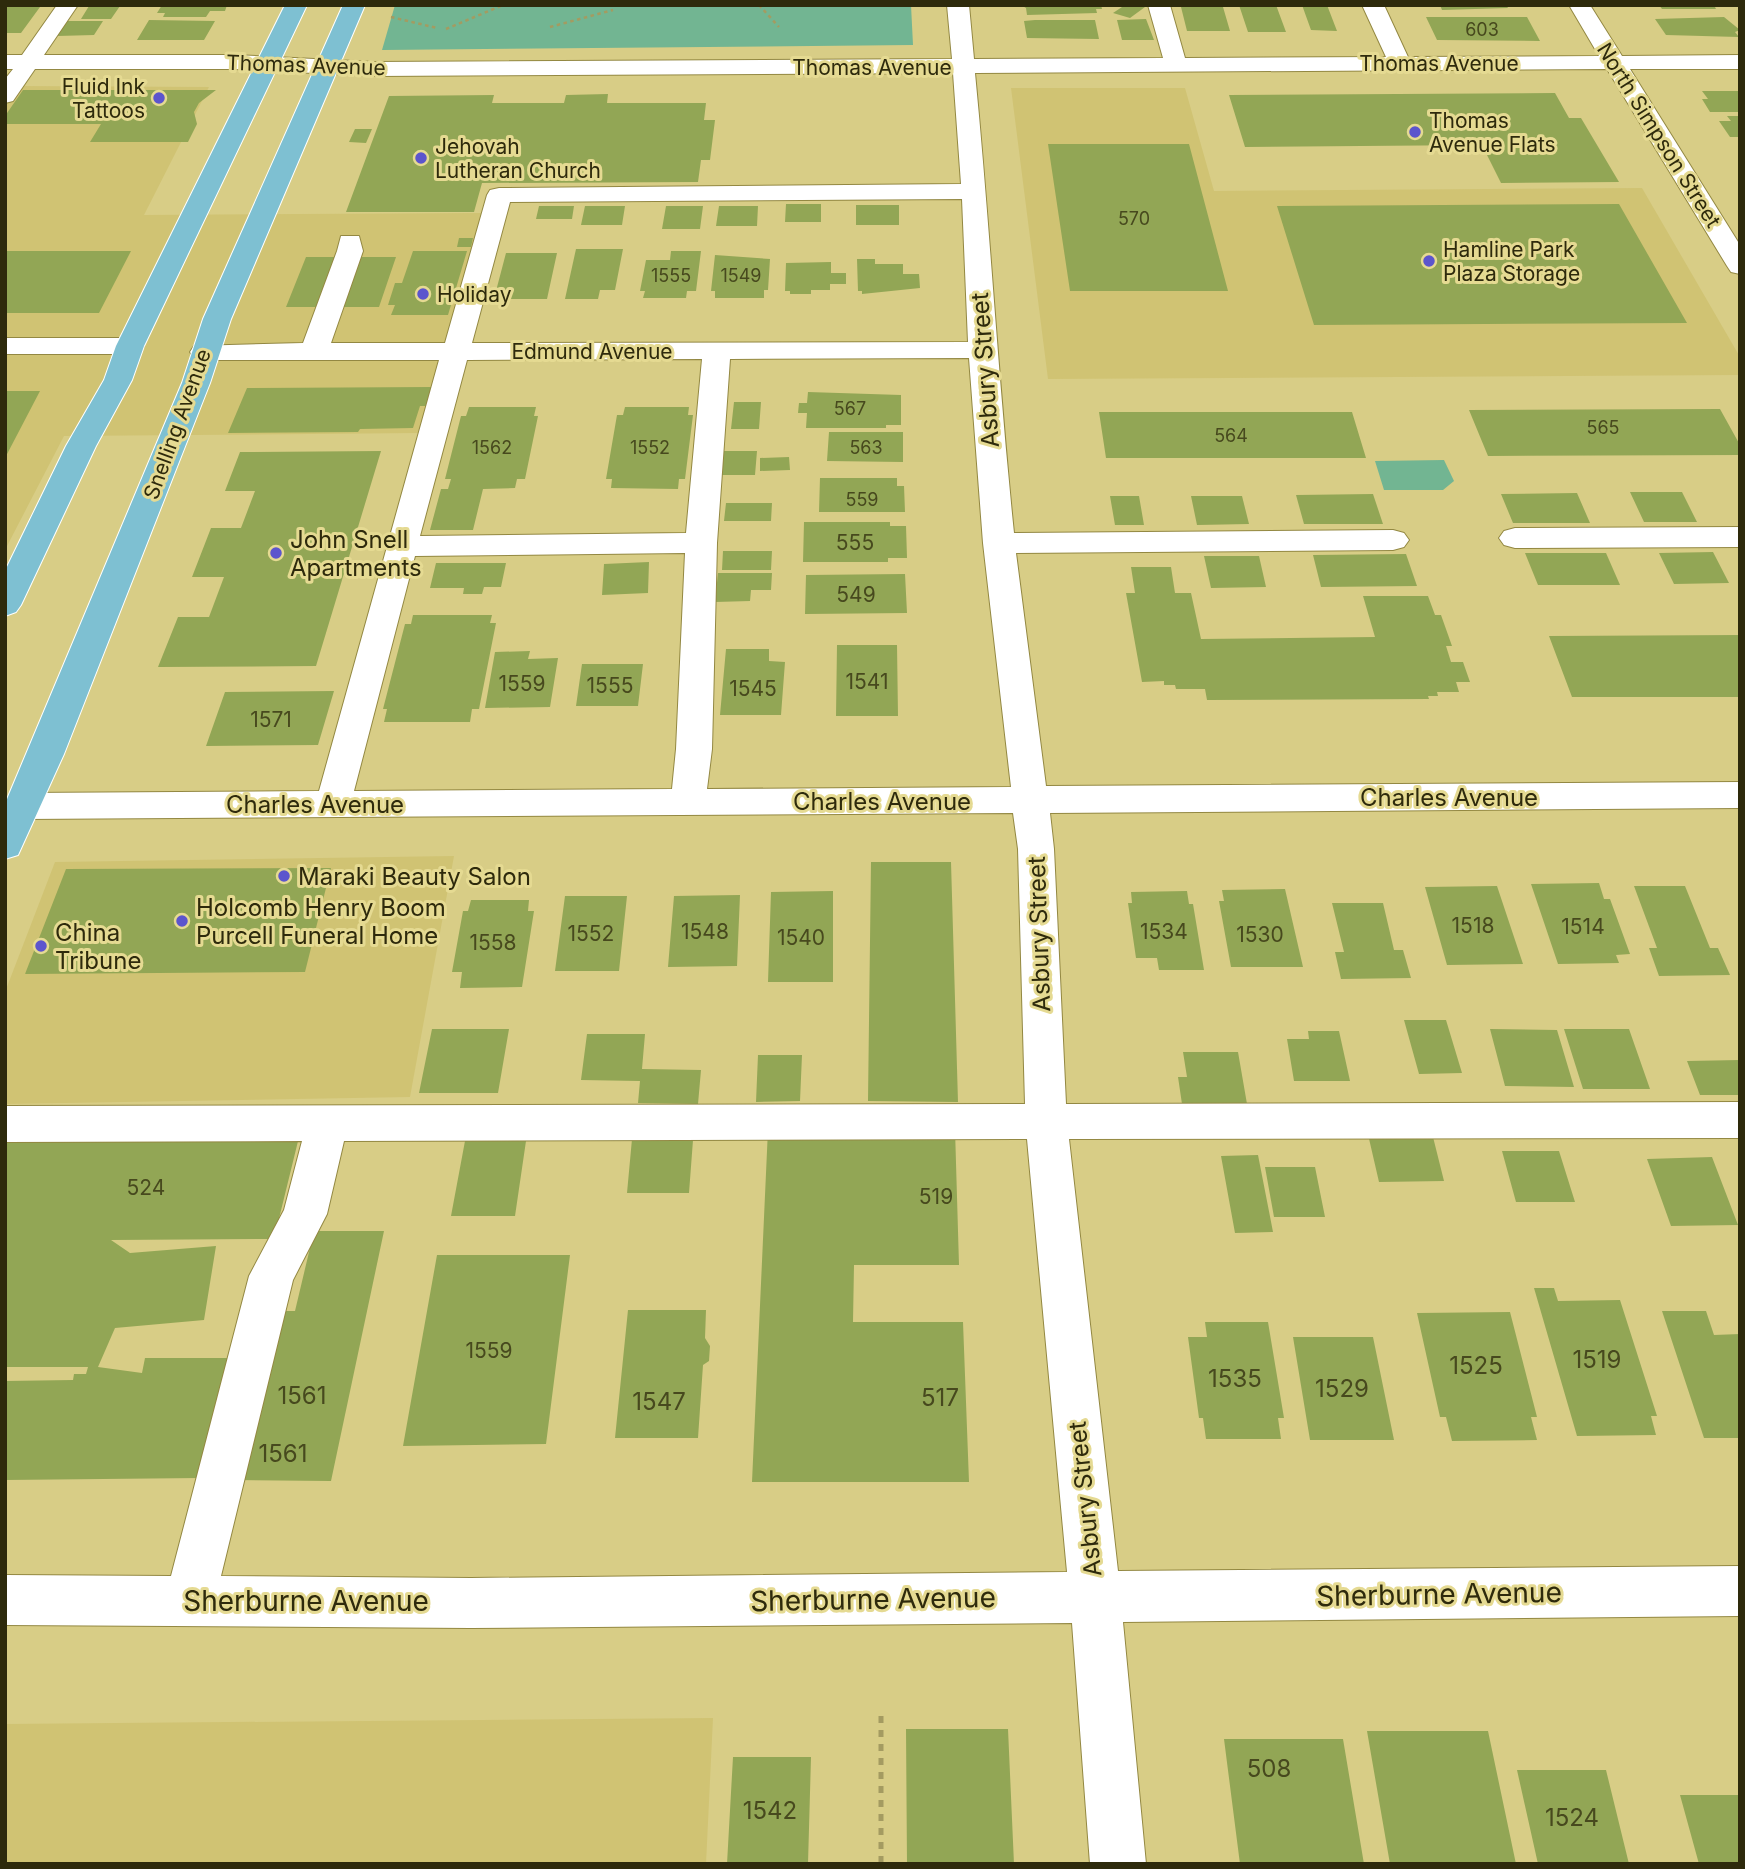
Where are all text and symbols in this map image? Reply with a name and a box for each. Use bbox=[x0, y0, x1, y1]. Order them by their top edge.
house number: 603 bbox=[1465, 19, 1499, 40]
street label: North Simpson Street bbox=[1592, 38, 1726, 232]
street label: Thomas Avenue bbox=[226, 50, 386, 80]
street label: Thomas Avenue bbox=[1359, 51, 1519, 76]
street label: Thomas Avenue bbox=[792, 55, 952, 80]
place label: Fluid Ink Tattoos bbox=[62, 74, 145, 123]
marker: Fluid Ink Tattoos bbox=[151, 90, 167, 106]
place label: Thomas Avenue Flats bbox=[1429, 108, 1556, 157]
marker: Thomas Avenue Flats bbox=[1407, 124, 1423, 140]
place label: Jehovah Lutheran Church bbox=[435, 134, 601, 183]
marker: Jehovah Lutheran Church bbox=[413, 150, 429, 166]
house number: 570 bbox=[1118, 208, 1150, 229]
place label: Hamline Park Plaza Storage bbox=[1443, 237, 1580, 286]
marker: Hamline Park Plaza Storage bbox=[1421, 253, 1437, 269]
house number: 1555 bbox=[651, 265, 691, 286]
house number: 1549 bbox=[720, 265, 762, 286]
place label: Holiday bbox=[437, 282, 512, 307]
marker: Holiday bbox=[415, 286, 431, 302]
street label: Asbury Street bbox=[965, 291, 1005, 449]
street label: Edmund Avenue bbox=[511, 339, 673, 364]
street label: Snelling Avenue bbox=[138, 345, 216, 503]
house number: 567 bbox=[834, 398, 866, 419]
house number: 565 bbox=[1586, 417, 1620, 438]
house number: 564 bbox=[1214, 425, 1248, 446]
house number: 1562 bbox=[472, 437, 512, 458]
house number: 1552 bbox=[630, 437, 670, 458]
house number: 563 bbox=[849, 437, 883, 458]
house number: 559 bbox=[845, 489, 879, 510]
place label: John Snell Apartments bbox=[290, 525, 422, 582]
house number: 555 bbox=[836, 530, 874, 555]
marker: John Snell Apartments bbox=[268, 545, 284, 561]
house number: 549 bbox=[836, 582, 876, 607]
house number: 1541 bbox=[845, 669, 889, 694]
house number: 1559 bbox=[498, 671, 546, 696]
house number: 1555 bbox=[587, 673, 633, 698]
house number: 1545 bbox=[729, 676, 777, 701]
house number: 1571 bbox=[250, 707, 292, 732]
street label: Charles Avenue bbox=[1360, 783, 1538, 812]
street label: Charles Avenue bbox=[793, 787, 971, 816]
street label: Charles Avenue bbox=[226, 790, 404, 819]
street label: Asbury Street bbox=[1022, 856, 1056, 1012]
place label: Maraki Beauty Salon bbox=[298, 862, 531, 891]
marker: Maraki Beauty Salon bbox=[276, 868, 292, 884]
place label: Holcomb Henry Boom Purcell Funeral Home bbox=[196, 893, 446, 950]
marker: Holcomb Henry Boom Purcell Funeral Home bbox=[174, 913, 190, 929]
house number: 1518 bbox=[1452, 913, 1494, 938]
house number: 1514 bbox=[1561, 914, 1605, 939]
place label: China Tribune bbox=[55, 918, 141, 975]
house number: 1548 bbox=[681, 919, 729, 944]
house number: 1534 bbox=[1140, 919, 1188, 944]
house number: 1552 bbox=[568, 921, 614, 946]
house number: 1530 bbox=[1236, 922, 1284, 947]
house number: 1540 bbox=[777, 925, 825, 950]
house number: 1558 bbox=[469, 930, 517, 955]
marker: China Tribune bbox=[33, 938, 49, 954]
house number: 524 bbox=[127, 1175, 165, 1200]
house number: 519 bbox=[919, 1184, 953, 1209]
house number: 1559 bbox=[465, 1338, 513, 1363]
house number: 1519 bbox=[1573, 1345, 1622, 1374]
house number: 1525 bbox=[1449, 1351, 1503, 1380]
house number: 1535 bbox=[1208, 1364, 1262, 1393]
house number: 1529 bbox=[1315, 1374, 1369, 1403]
house number: 1561 bbox=[278, 1381, 327, 1410]
house number: 517 bbox=[921, 1383, 959, 1412]
house number: 1547 bbox=[632, 1387, 686, 1416]
street label: Asbury Street bbox=[1062, 1420, 1108, 1578]
house number: 1561 bbox=[259, 1439, 308, 1468]
street label: Sherburne Avenue bbox=[1316, 1575, 1562, 1613]
street label: Sherburne Avenue bbox=[750, 1580, 996, 1618]
street label: Sherburne Avenue bbox=[183, 1584, 429, 1618]
house number: 508 bbox=[1247, 1754, 1291, 1783]
house number: 1542 bbox=[743, 1796, 797, 1825]
house number: 1524 bbox=[1545, 1803, 1599, 1832]

